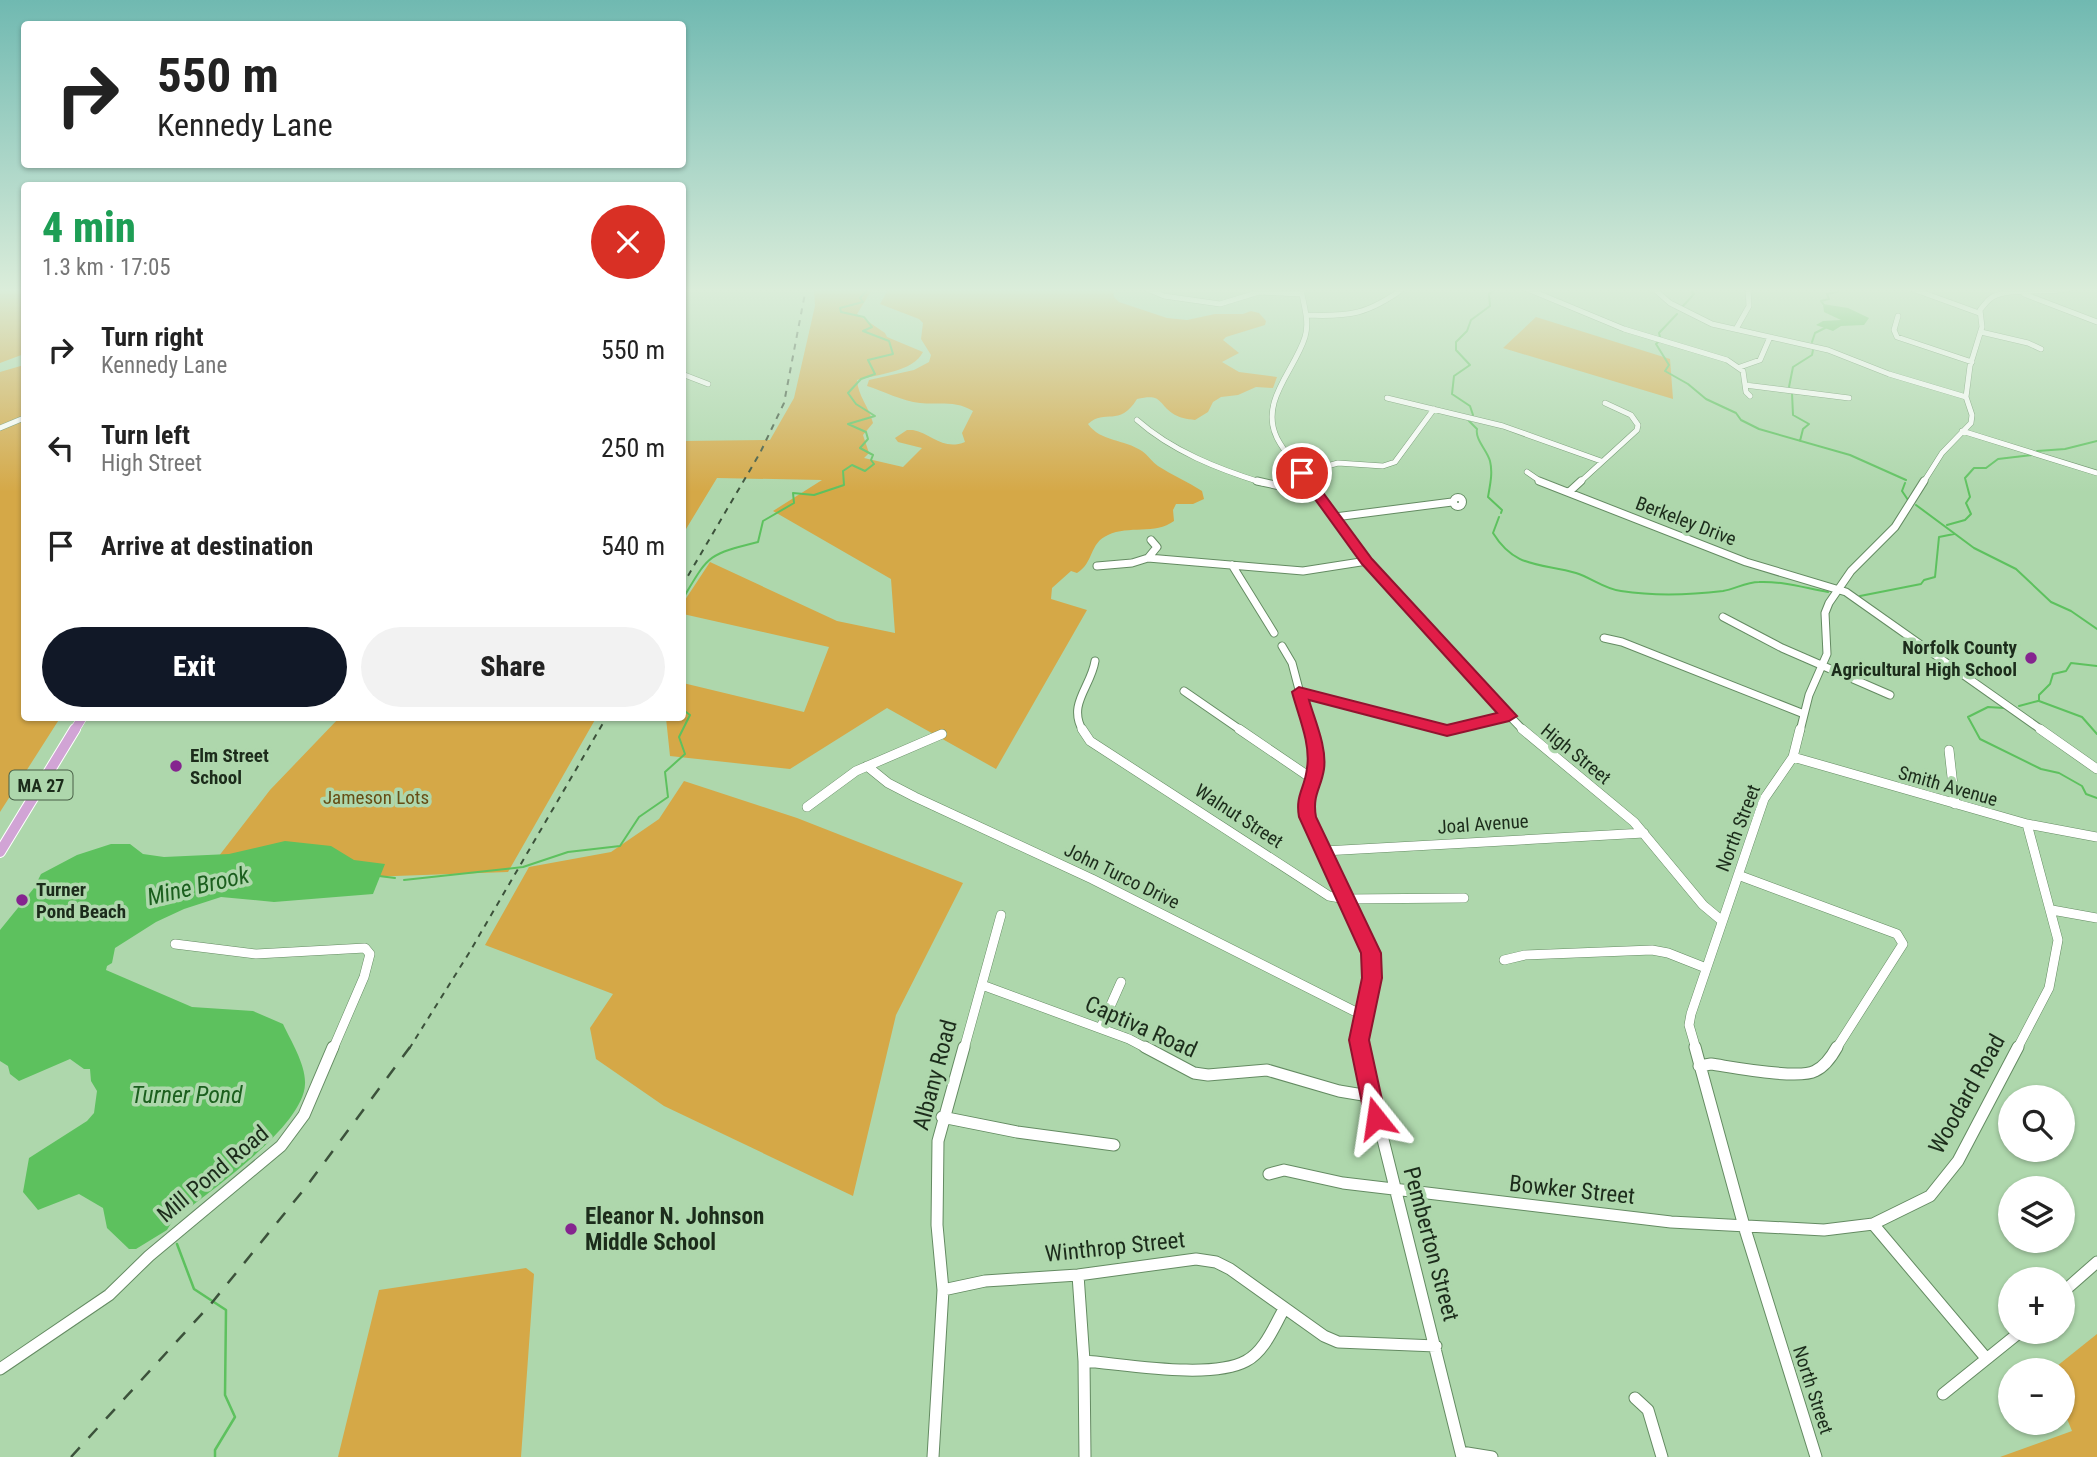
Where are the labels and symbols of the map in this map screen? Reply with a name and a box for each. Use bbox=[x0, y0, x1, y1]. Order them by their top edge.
pin bbox=[1272, 443, 1332, 503]
street label: Berkeley Drive bbox=[1633, 491, 1740, 551]
place label: Norfolk County Agricultural High School bbox=[1831, 636, 2018, 681]
marker: Norfolk County Agricultural High School bbox=[2023, 650, 2039, 666]
street label: High Street bbox=[1536, 719, 1616, 789]
place label: Elm Street School bbox=[190, 744, 269, 789]
marker: Elm Street School bbox=[168, 758, 184, 774]
street label: Smith Avenue bbox=[1896, 761, 2000, 811]
road number: MA 27 bbox=[9, 770, 72, 800]
street label: Walnut Street bbox=[1191, 779, 1287, 853]
street label: North Street bbox=[1711, 781, 1765, 875]
park label: Jameson Lots bbox=[323, 786, 429, 809]
street label: Joal Avenue bbox=[1437, 809, 1529, 839]
street label: John Turco Drive bbox=[1061, 838, 1184, 914]
water label: Mine Brook bbox=[144, 861, 252, 911]
place label: Turner Pond Beach bbox=[36, 878, 126, 923]
marker: Turner Pond Beach bbox=[14, 892, 30, 908]
street label: Captiva Road bbox=[1081, 990, 1201, 1064]
street label: Albany Road bbox=[907, 1017, 963, 1133]
street label: Woodard Road bbox=[1923, 1030, 2011, 1158]
water label: Turner Pond bbox=[131, 1081, 243, 1109]
position arrow bbox=[1339, 1081, 1413, 1155]
street label: Mill Pond Road bbox=[152, 1120, 274, 1228]
street label: Pemberton Street bbox=[1397, 1164, 1465, 1324]
street label: Bowker Street bbox=[1508, 1170, 1636, 1210]
place label: Eleanor N. Johnson Middle School bbox=[585, 1203, 764, 1256]
marker: Eleanor N. Johnson Middle School bbox=[563, 1221, 579, 1237]
street label: Winthrop Street bbox=[1044, 1226, 1186, 1268]
street label: North Street bbox=[1788, 1343, 1838, 1437]

